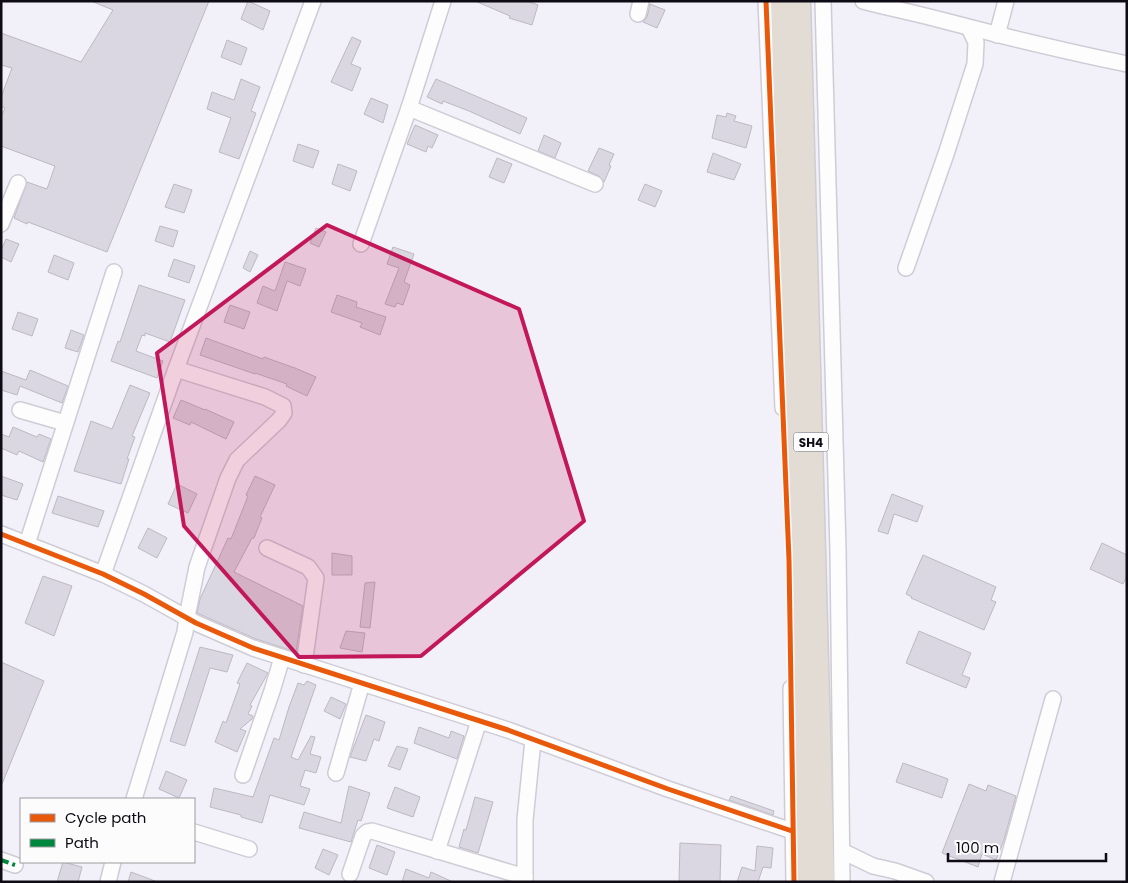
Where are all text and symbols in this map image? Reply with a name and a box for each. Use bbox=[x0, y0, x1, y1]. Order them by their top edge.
road number: SH4 bbox=[794, 432, 828, 452]
legend bbox=[20, 798, 195, 863]
text: Cycle path bbox=[65, 807, 146, 828]
scale bar bbox=[948, 830, 1106, 862]
text: Path bbox=[65, 832, 99, 853]
text: 100 m bbox=[956, 837, 999, 858]

